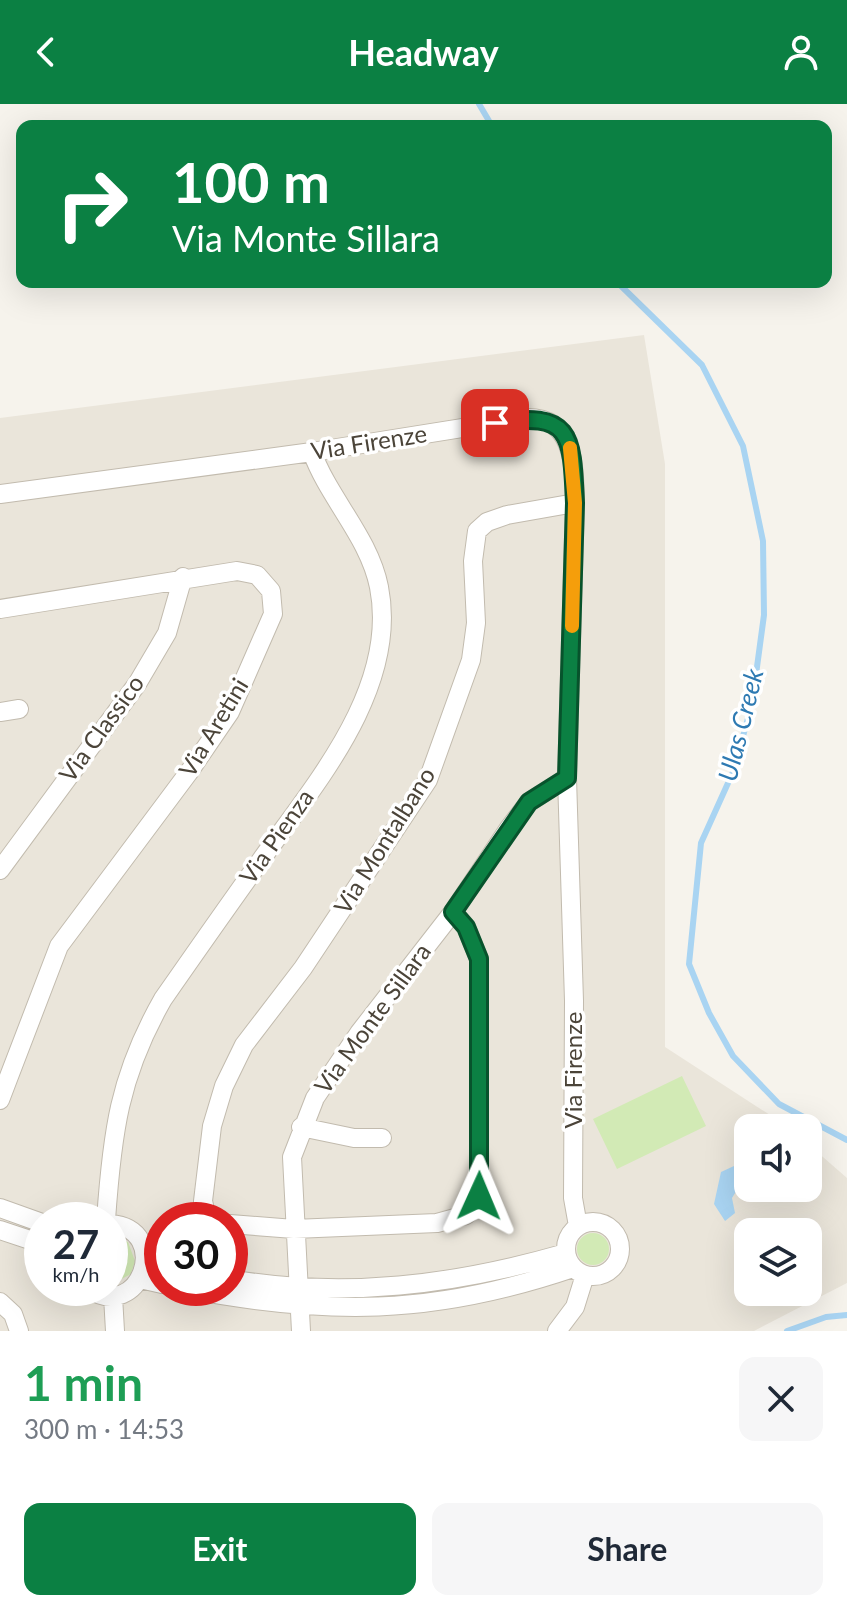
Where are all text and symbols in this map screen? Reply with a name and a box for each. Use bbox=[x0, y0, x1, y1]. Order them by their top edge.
icon: back bbox=[24, 30, 68, 74]
text: Headway bbox=[348, 30, 499, 74]
icon: person bbox=[779, 30, 823, 74]
text: 100 m bbox=[172, 148, 330, 215]
icon: right bbox=[40, 152, 144, 256]
text: Via Monte Sillara bbox=[172, 216, 440, 260]
pin bbox=[461, 389, 529, 457]
icon: arrive bbox=[473, 401, 517, 445]
street label: Via Firenze bbox=[309, 418, 429, 465]
water label: Ulas Creek bbox=[711, 665, 770, 784]
street label: Via Classico bbox=[52, 669, 149, 787]
street label: Via Aretini bbox=[172, 673, 254, 782]
street label: Via Montalbano bbox=[327, 762, 440, 919]
street label: Via Pienza bbox=[233, 783, 319, 889]
street label: Via Monte Sillara bbox=[308, 937, 436, 1099]
street label: Via Firenze bbox=[558, 1012, 587, 1128]
map controls bbox=[734, 1114, 822, 1306]
button: sound bbox=[734, 1114, 822, 1202]
position arrow bbox=[437, 1154, 521, 1238]
speed limit sign: 30 bbox=[144, 1202, 248, 1306]
button: layers bbox=[734, 1218, 822, 1306]
text: 27 bbox=[53, 1220, 99, 1268]
text: km/h bbox=[53, 1262, 99, 1286]
text: 1 min bbox=[24, 1354, 143, 1411]
button: close bbox=[739, 1357, 823, 1441]
text: 300 m · 14:53 bbox=[24, 1413, 184, 1445]
button: Exit bbox=[24, 1503, 416, 1595]
button: Share bbox=[432, 1503, 823, 1595]

